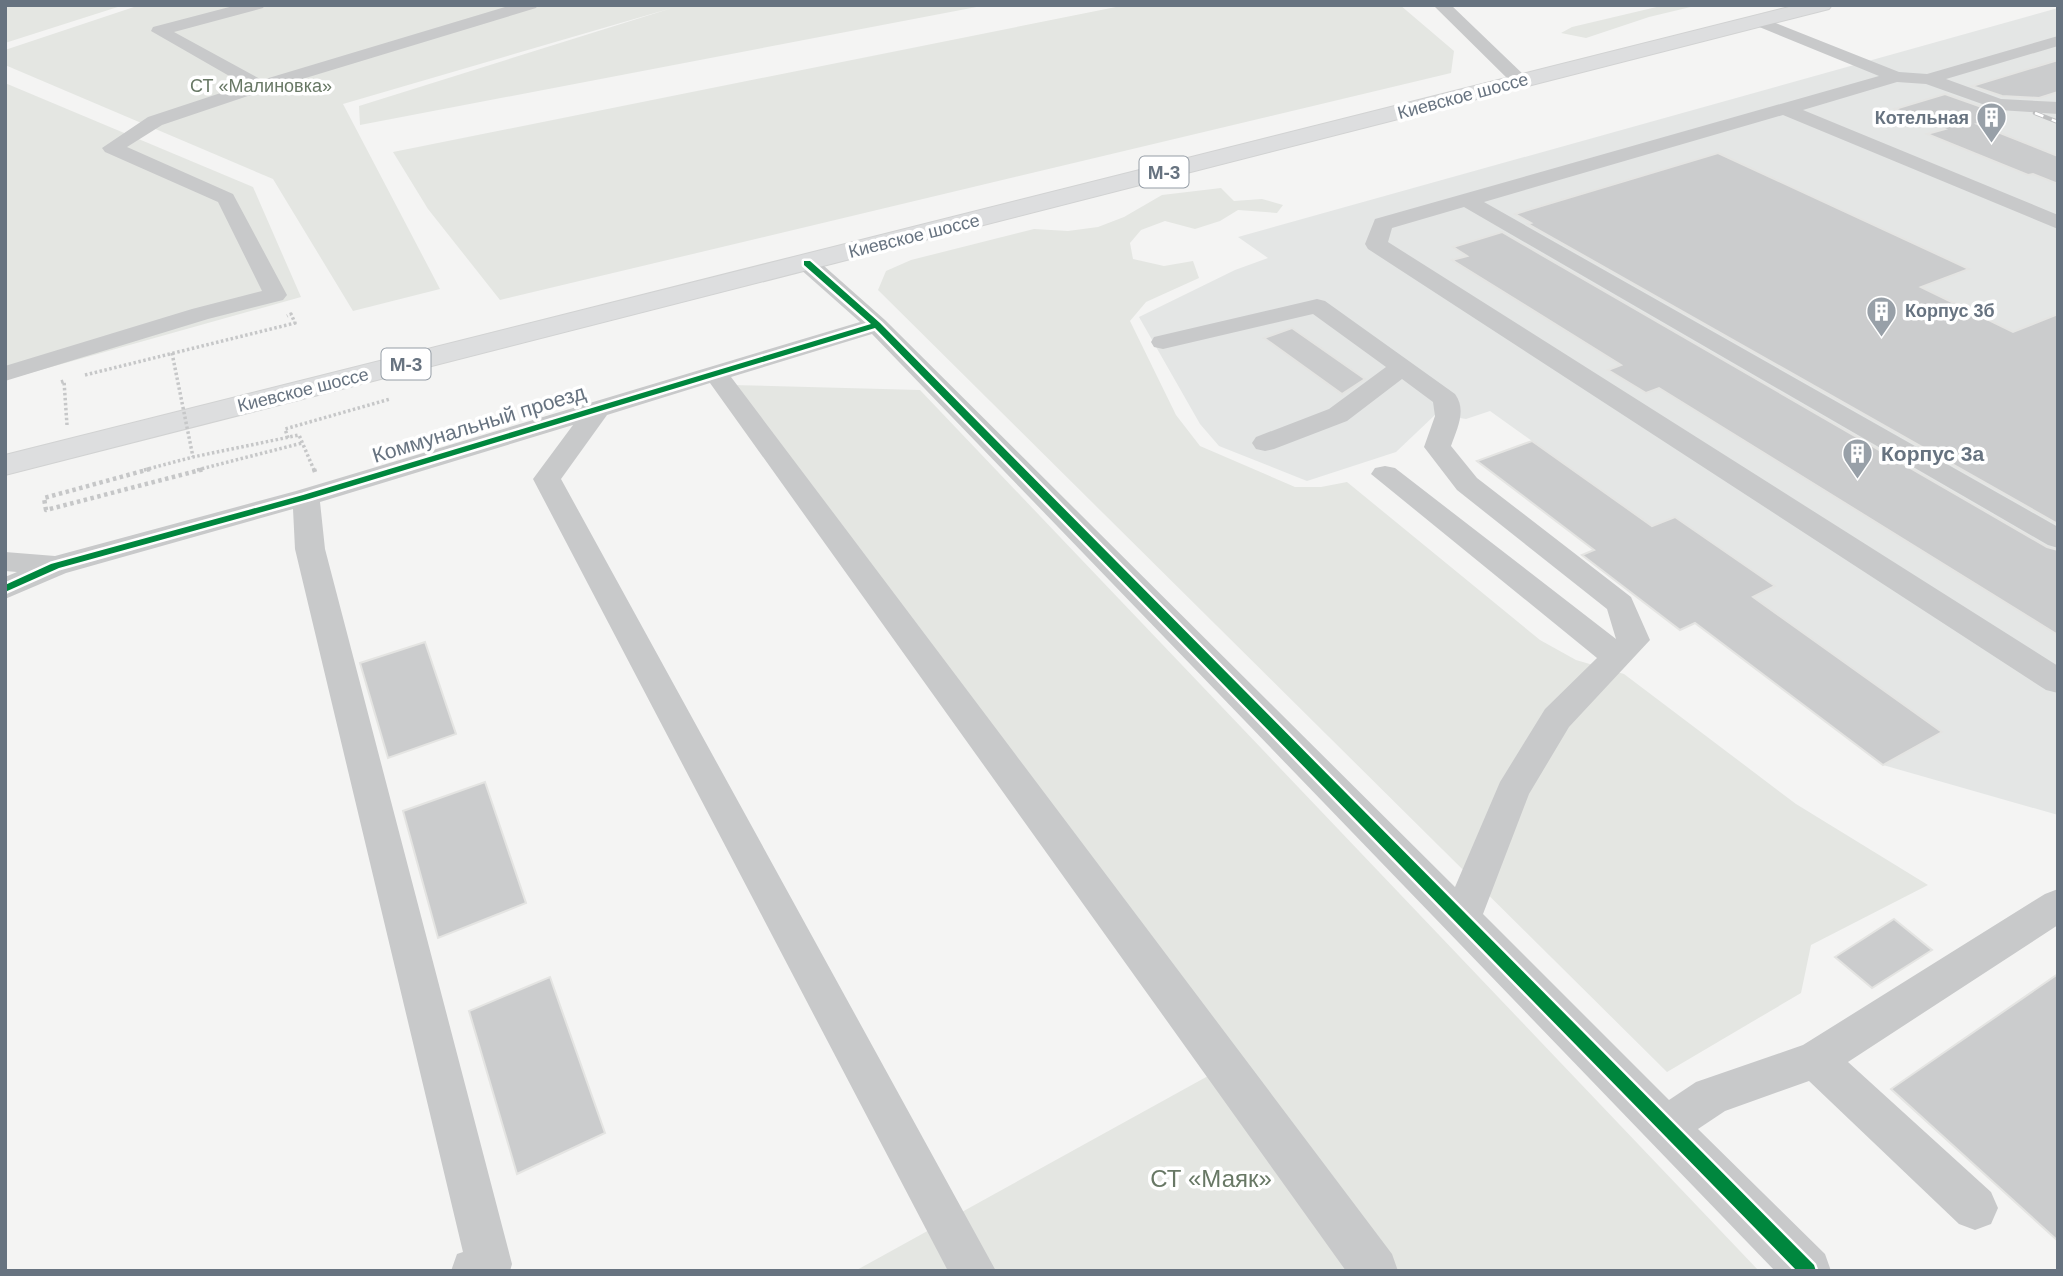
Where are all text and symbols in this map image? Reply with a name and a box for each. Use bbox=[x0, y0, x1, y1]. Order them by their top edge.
street label: Киевское шоссе bbox=[1395, 69, 1531, 123]
park label: СТ «Малиновка» bbox=[190, 76, 332, 96]
building icon: Котельная bbox=[1975, 101, 2009, 145]
place label: Котельная bbox=[1875, 108, 1969, 128]
road number: М-3 bbox=[1140, 156, 1188, 188]
street label: Киевское шоссе bbox=[846, 210, 982, 262]
building icon: Корпус 3б bbox=[1865, 294, 1899, 338]
place label: Корпус 3б bbox=[1905, 301, 1995, 321]
road number: М-3 bbox=[382, 348, 430, 380]
street label: Киевское шоссе bbox=[235, 364, 371, 416]
street label: Коммунальный проезд bbox=[370, 380, 588, 467]
building icon: Корпус 3a bbox=[1841, 437, 1875, 481]
place label: Корпус 3a bbox=[1881, 442, 1985, 465]
park label: СТ «Маяк» bbox=[1150, 1165, 1272, 1192]

